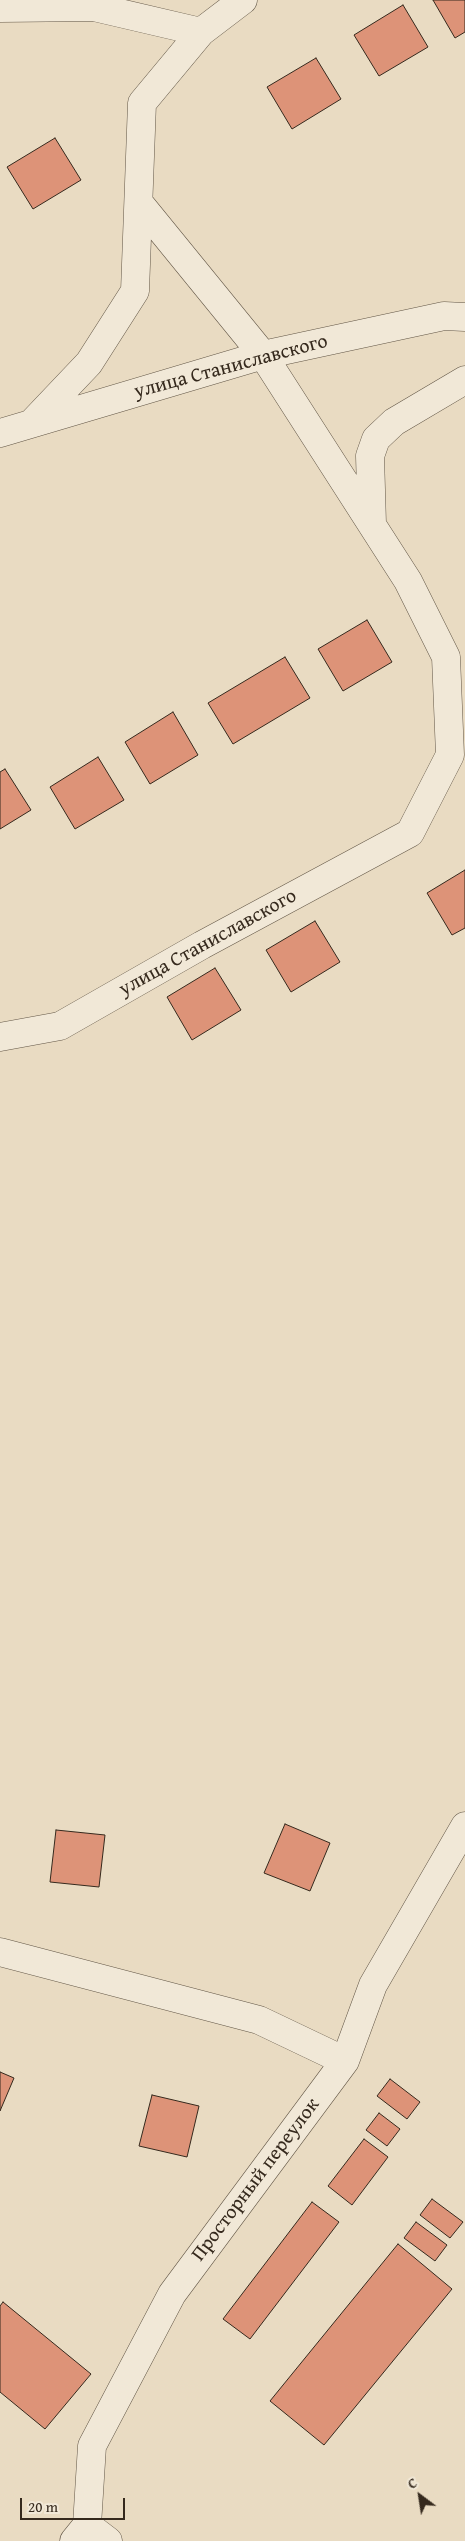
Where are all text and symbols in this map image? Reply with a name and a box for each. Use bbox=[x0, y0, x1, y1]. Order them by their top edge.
street label: улица Станиславского bbox=[132, 330, 330, 404]
street label: улица Станиславского bbox=[115, 884, 301, 1002]
street label: Просторный переулок bbox=[187, 2094, 325, 2266]
north arrow bbox=[395, 2471, 445, 2521]
text: С bbox=[404, 2473, 421, 2494]
scale bar bbox=[22, 2488, 128, 2520]
text: 20 m bbox=[28, 2496, 58, 2517]

